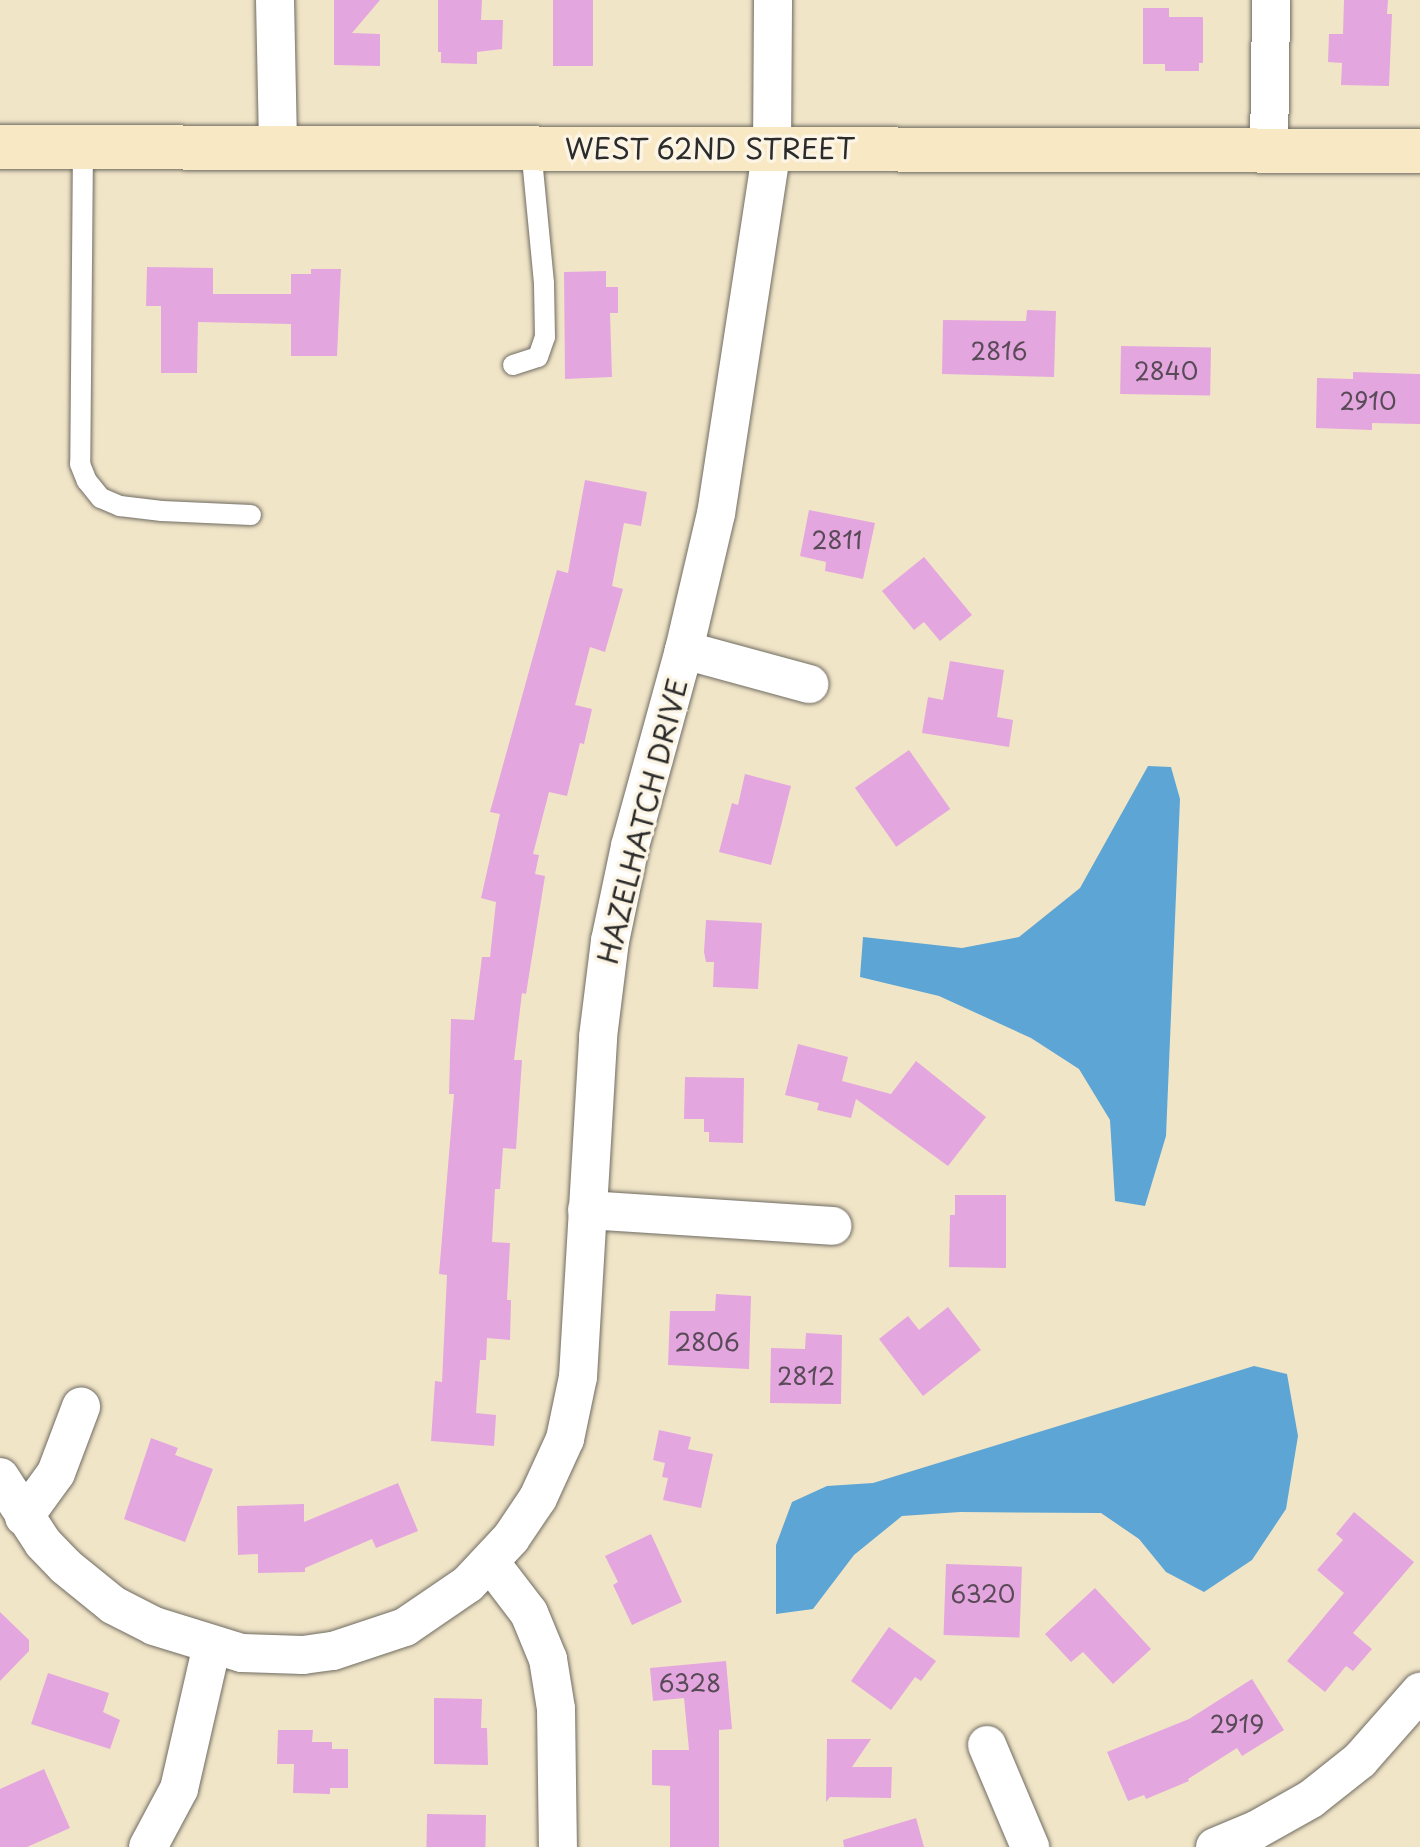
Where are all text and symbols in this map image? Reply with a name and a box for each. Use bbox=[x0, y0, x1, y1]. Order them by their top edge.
street label: WEST 62ND STREET bbox=[564, 131, 856, 165]
house number: 2816 bbox=[971, 337, 1027, 365]
house number: 2840 bbox=[1134, 357, 1198, 385]
house number: 2910 bbox=[1339, 387, 1397, 415]
house number: 2811 bbox=[812, 526, 862, 554]
street label: HAZELHATCH DRIVE bbox=[590, 675, 694, 967]
house number: 2806 bbox=[674, 1328, 740, 1356]
house number: 2812 bbox=[777, 1362, 835, 1390]
house number: 6320 bbox=[951, 1580, 1015, 1608]
house number: 6328 bbox=[659, 1669, 721, 1697]
house number: 2919 bbox=[1210, 1710, 1264, 1738]

